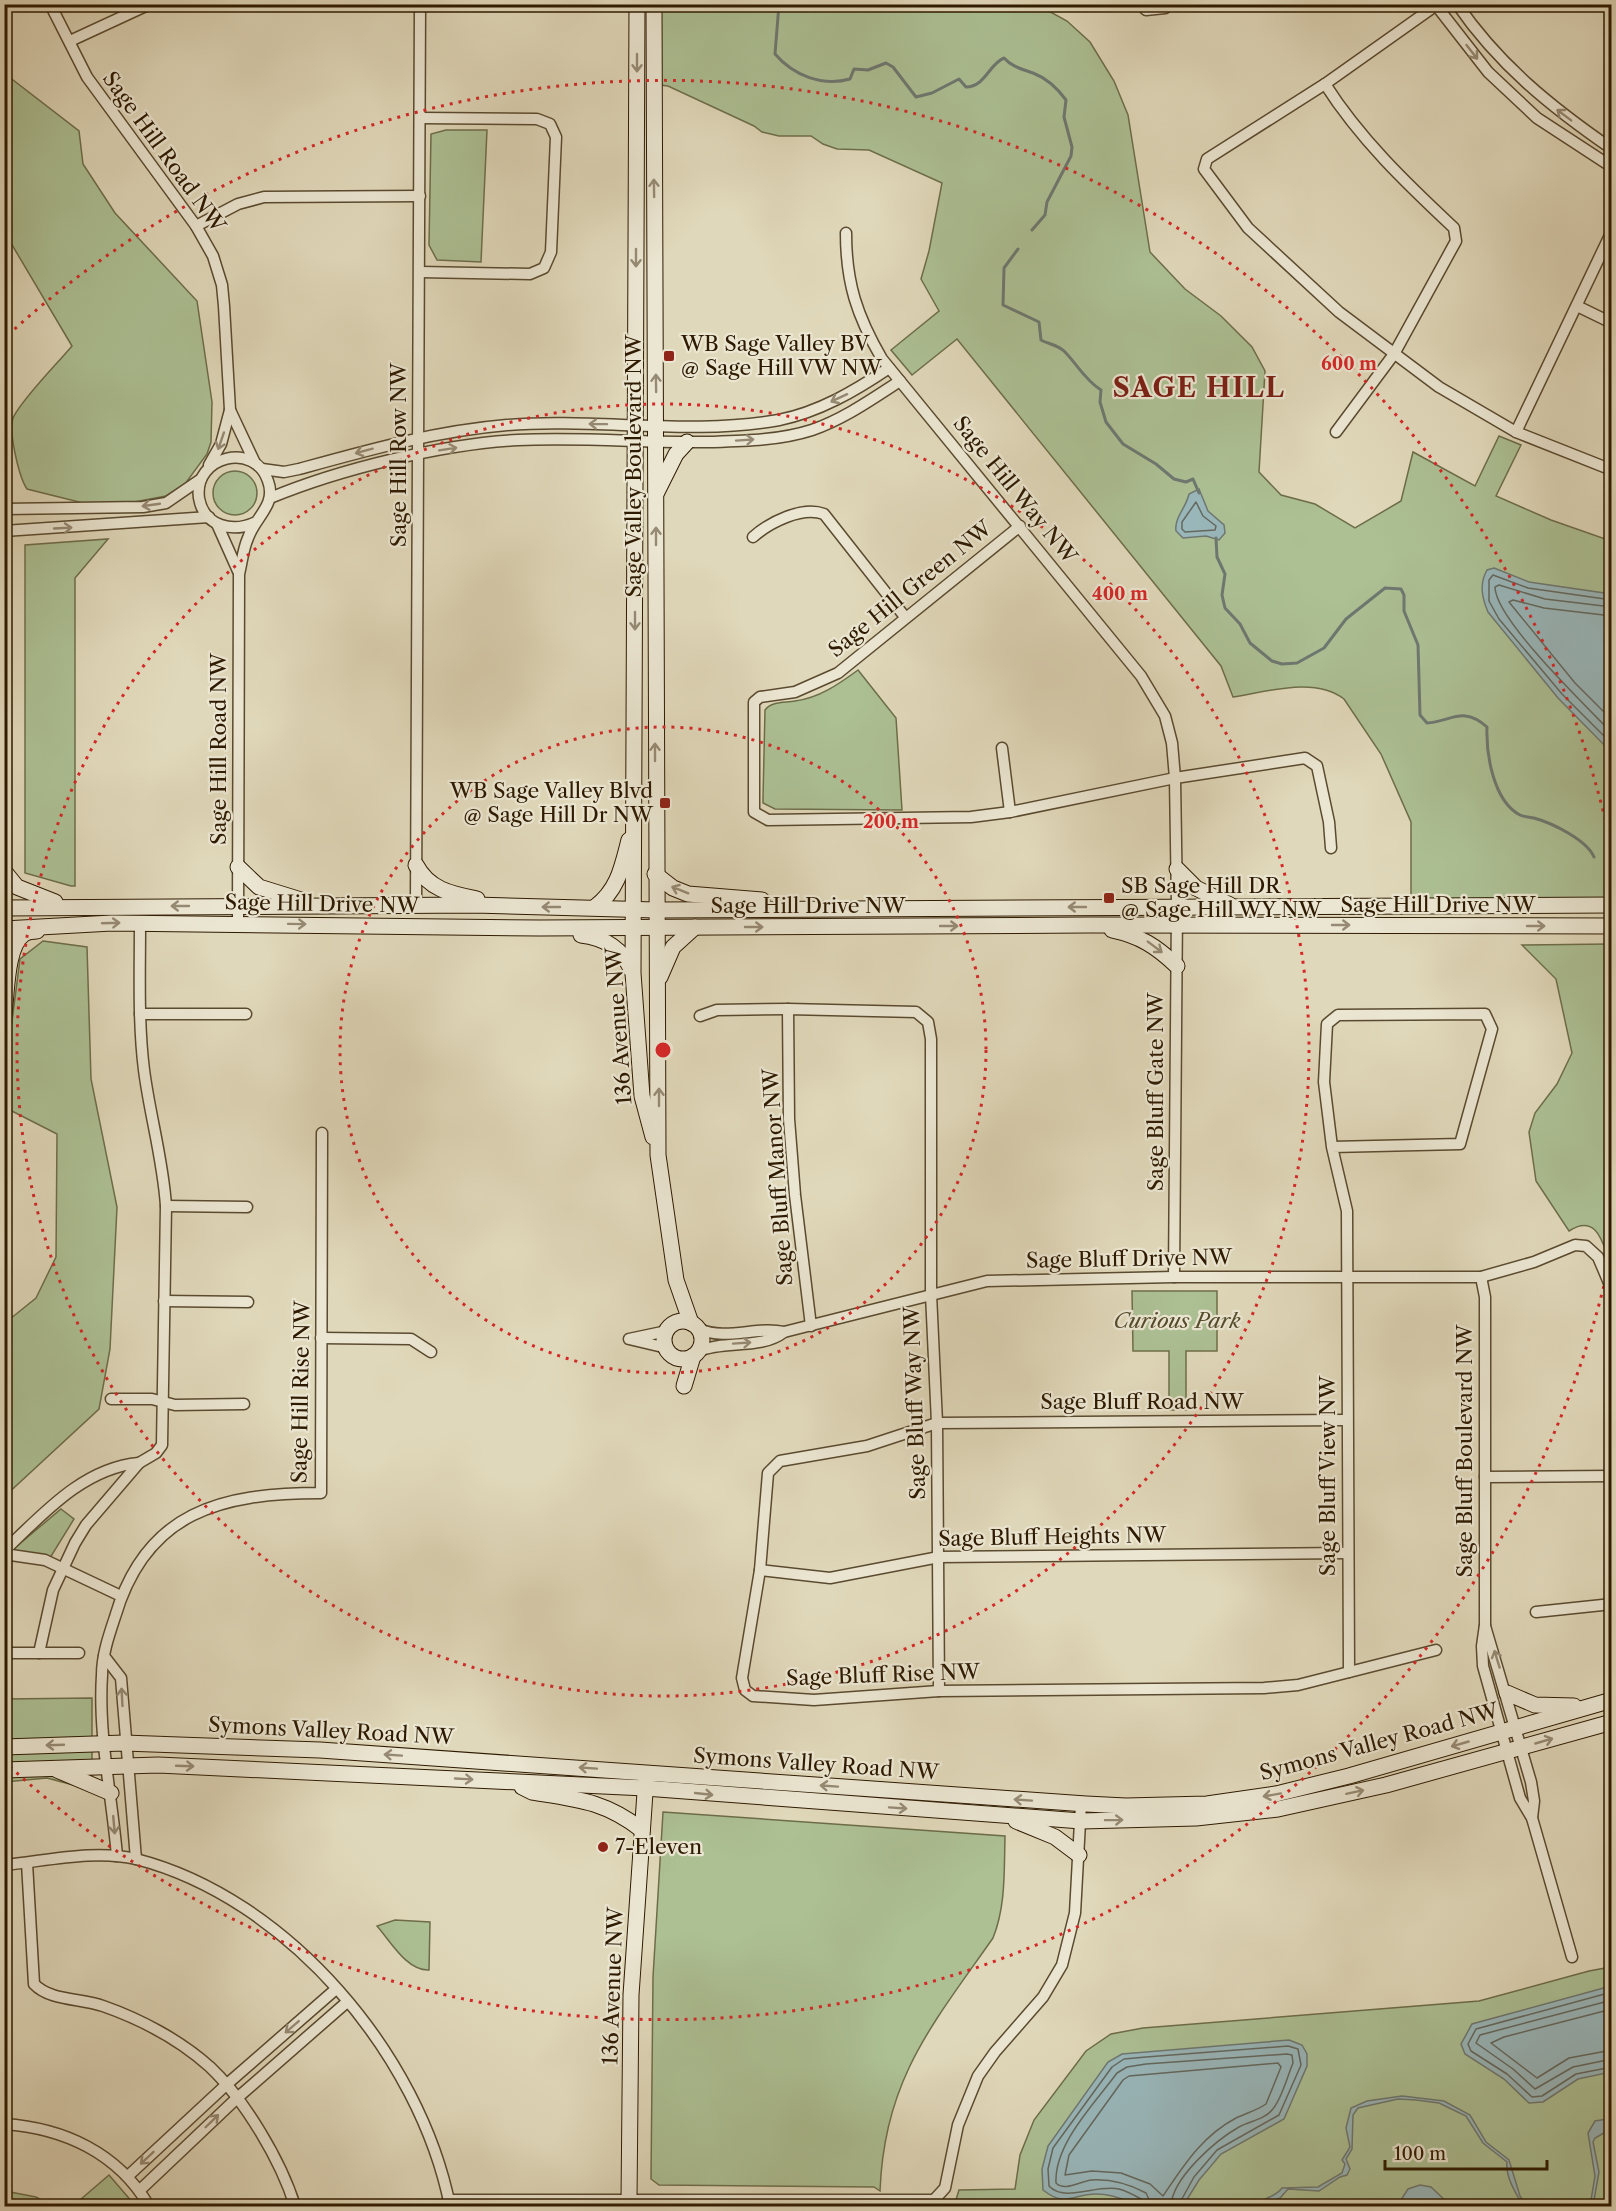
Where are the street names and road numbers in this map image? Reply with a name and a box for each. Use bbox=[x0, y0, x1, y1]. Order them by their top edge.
street label: Sage Hill Road NW bbox=[98, 67, 232, 238]
street label: Sage Valley Boulevard NW bbox=[621, 333, 646, 598]
street label: Sage Hill Row NW bbox=[386, 362, 411, 547]
street label: Sage Hill Way NW bbox=[948, 411, 1083, 569]
street label: Sage Hill Green NW bbox=[823, 515, 997, 662]
street label: Sage Hill Road NW bbox=[206, 652, 231, 845]
street label: Sage Hill Drive NW bbox=[224, 889, 421, 918]
street label: Sage Hill Drive NW bbox=[1341, 892, 1536, 917]
street label: Sage Hill Drive NW bbox=[711, 893, 906, 918]
street label: 136 Avenue NW bbox=[600, 945, 636, 1106]
street label: Sage Bluff Gate NW bbox=[1143, 992, 1168, 1191]
street label: Sage Bluff Manor NW bbox=[757, 1066, 798, 1287]
street label: Sage Bluff Drive NW bbox=[1026, 1244, 1233, 1273]
street label: Sage Hill Rise NW bbox=[286, 1299, 315, 1484]
street label: Sage Bluff Way NW bbox=[899, 1305, 930, 1500]
street label: Sage Bluff Boulevard NW bbox=[1452, 1324, 1477, 1577]
street label: Sage Bluff View NW bbox=[1315, 1375, 1340, 1576]
street label: Sage Bluff Road NW bbox=[1040, 1389, 1245, 1414]
street label: Sage Bluff Heights NW bbox=[938, 1522, 1167, 1551]
street label: Sage Bluff Rise NW bbox=[786, 1659, 981, 1690]
street label: Symons Valley Road NW bbox=[1257, 1697, 1502, 1785]
street label: Symons Valley Road NW bbox=[207, 1712, 456, 1749]
street label: Symons Valley Road NW bbox=[692, 1742, 941, 1785]
street label: 136 Avenue NW bbox=[597, 1906, 628, 2065]

